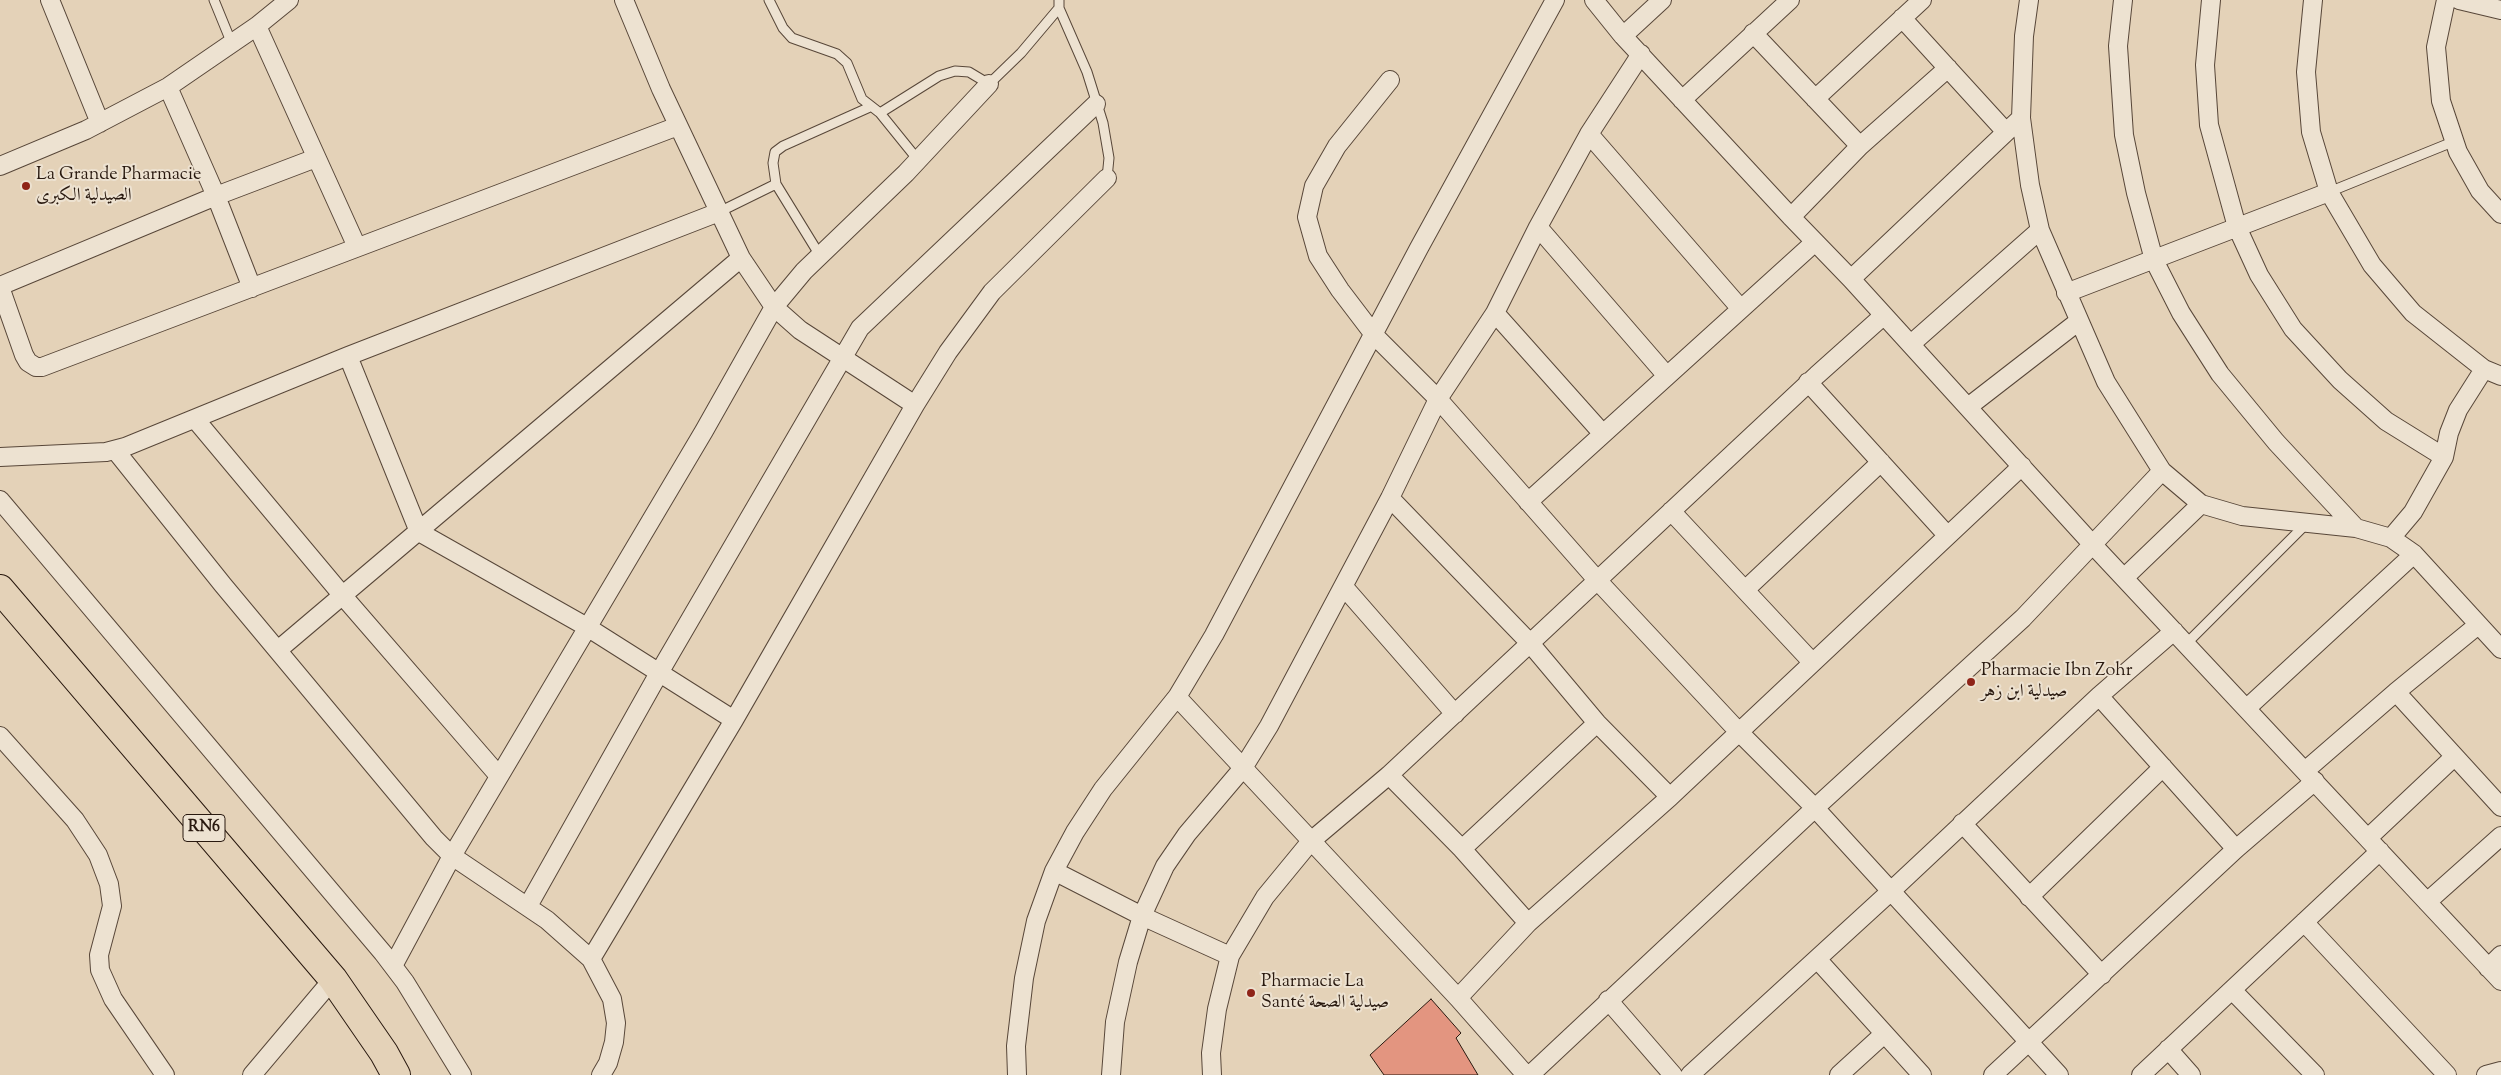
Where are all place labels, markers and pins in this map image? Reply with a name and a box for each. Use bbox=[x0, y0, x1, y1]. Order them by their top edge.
place label: La Grande Pharmacie الصيدلية الكبرى bbox=[36, 165, 201, 208]
marker: La Grande Pharmacie الصيدلية الكبرى bbox=[20, 180, 32, 192]
place label: Pharmacie Ibn Zohr صيدلية ابن زهر bbox=[1981, 661, 2132, 704]
marker: Pharmacie Ibn Zohr صيدلية ابن زهر bbox=[1965, 676, 1977, 688]
place label: Pharmacie La Santé صيدلية الصحة bbox=[1261, 972, 1389, 1014]
marker: Pharmacie La Santé صيدلية الصحة bbox=[1245, 987, 1257, 999]

